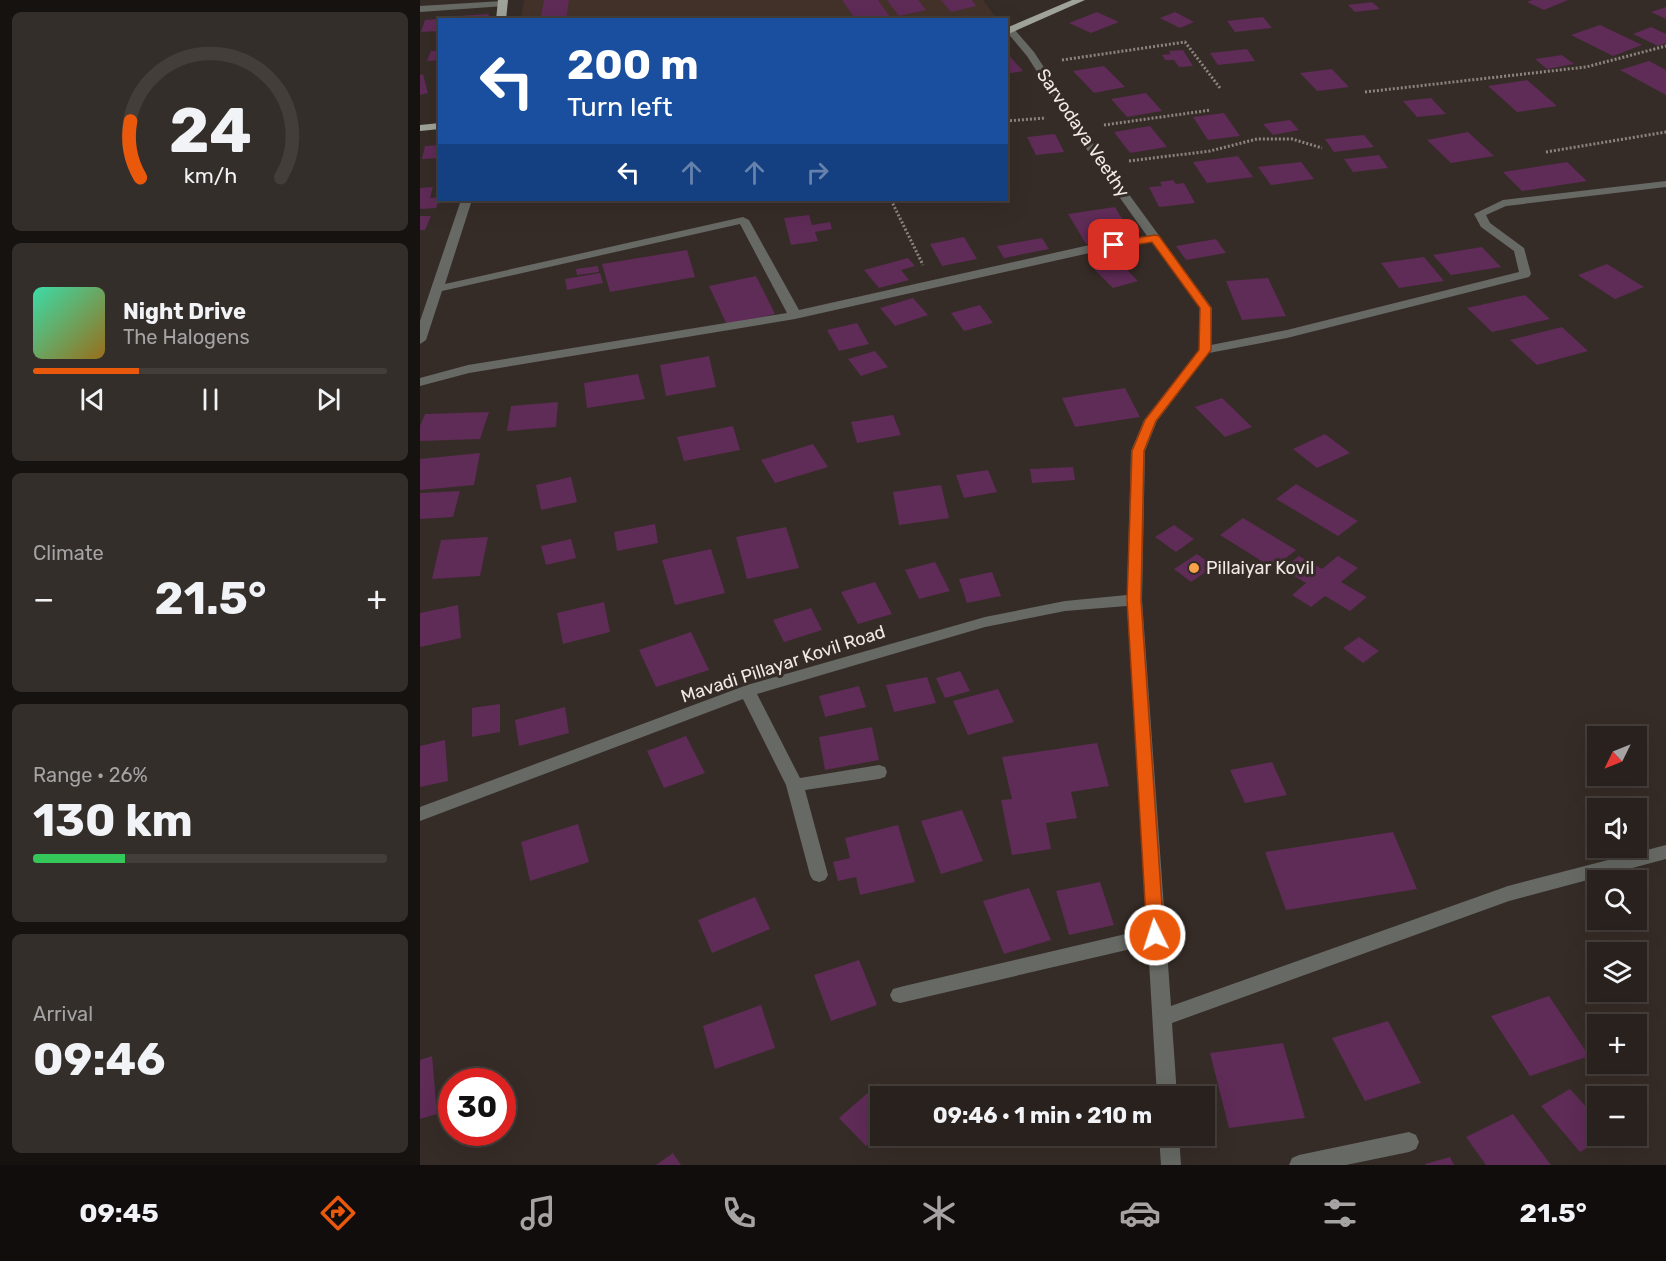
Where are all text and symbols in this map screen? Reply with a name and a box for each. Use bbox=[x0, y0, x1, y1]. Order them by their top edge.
text: 200 m bbox=[567, 40, 699, 90]
icon: left bbox=[468, 42, 546, 120]
street label: Sarvodaya Veethy bbox=[1032, 64, 1134, 202]
text: Turn left bbox=[567, 91, 672, 123]
text: 24 bbox=[169, 94, 251, 168]
icon: left bbox=[612, 156, 645, 189]
icon: ahead bbox=[675, 156, 708, 189]
icon: ahead bbox=[738, 156, 771, 189]
icon: right bbox=[801, 156, 834, 189]
text: km/h bbox=[183, 164, 237, 189]
pin bbox=[1088, 219, 1139, 270]
icon: arrive bbox=[1097, 228, 1130, 261]
text: Night Drive bbox=[123, 298, 246, 325]
text: The Halogens bbox=[123, 325, 250, 349]
icon: previous bbox=[76, 383, 109, 416]
icon: pause bbox=[194, 383, 227, 416]
icon: next bbox=[312, 383, 345, 416]
text: Climate bbox=[33, 541, 104, 565]
place label: Pillaiyar Kovil bbox=[1206, 557, 1314, 579]
marker: Pillaiyar Kovil bbox=[1187, 561, 1201, 575]
text: 21.5° bbox=[154, 572, 266, 625]
text: − bbox=[33, 579, 54, 618]
text: + bbox=[366, 579, 387, 618]
street label: Mavadi Pillayar Kovil Road bbox=[678, 620, 888, 708]
north arrow bbox=[1587, 726, 1647, 786]
map controls bbox=[1587, 726, 1647, 1146]
text: Range · 26% bbox=[33, 763, 148, 787]
text: 130 km bbox=[33, 794, 193, 847]
button: sound bbox=[1587, 798, 1647, 858]
button: search bbox=[1587, 870, 1647, 930]
position arrow bbox=[1123, 903, 1187, 967]
button: layers bbox=[1587, 942, 1647, 1002]
text: Arrival bbox=[33, 1002, 93, 1026]
button: + bbox=[1587, 1014, 1647, 1074]
text: 09:46 bbox=[33, 1033, 166, 1086]
speed limit sign: 30 bbox=[438, 1068, 516, 1146]
button: − bbox=[1587, 1086, 1647, 1146]
text: 09:46 · 1 min · 210 m bbox=[933, 1102, 1152, 1129]
icon: directions bbox=[317, 1192, 359, 1234]
icon: music bbox=[517, 1192, 559, 1234]
icon: phone bbox=[718, 1192, 760, 1234]
icon: climate bbox=[918, 1192, 960, 1234]
icon: car bbox=[1119, 1192, 1161, 1234]
icon: filters bbox=[1319, 1192, 1361, 1234]
text: 09:45 bbox=[79, 1197, 159, 1229]
text: 21.5° bbox=[1520, 1197, 1587, 1229]

